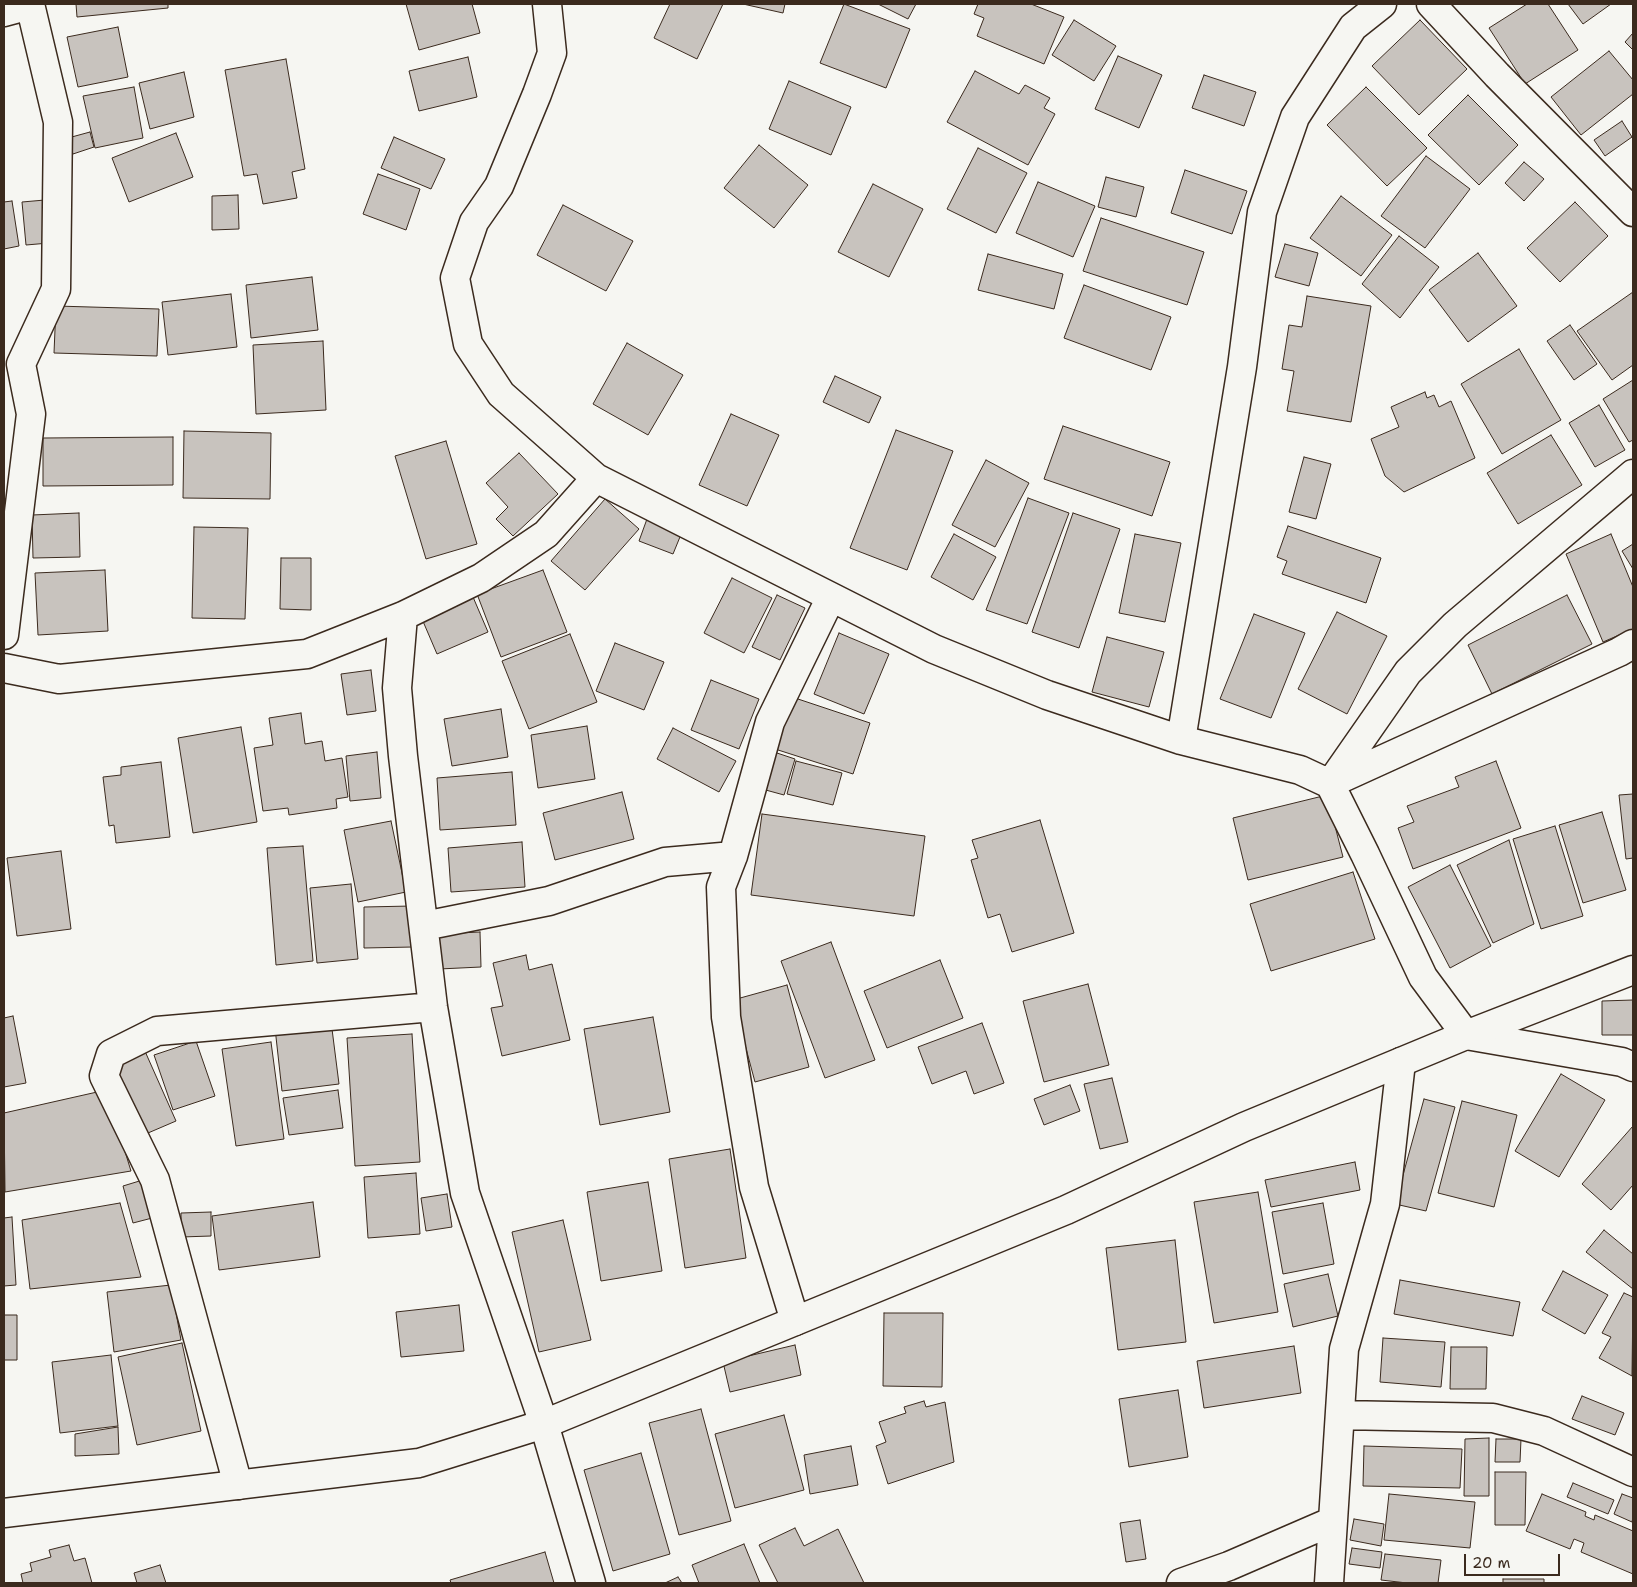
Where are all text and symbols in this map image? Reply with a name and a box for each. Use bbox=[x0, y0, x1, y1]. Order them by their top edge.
scale bar bbox=[1467, 1544, 1563, 1576]
text: 20 m bbox=[1472, 1553, 1511, 1573]

